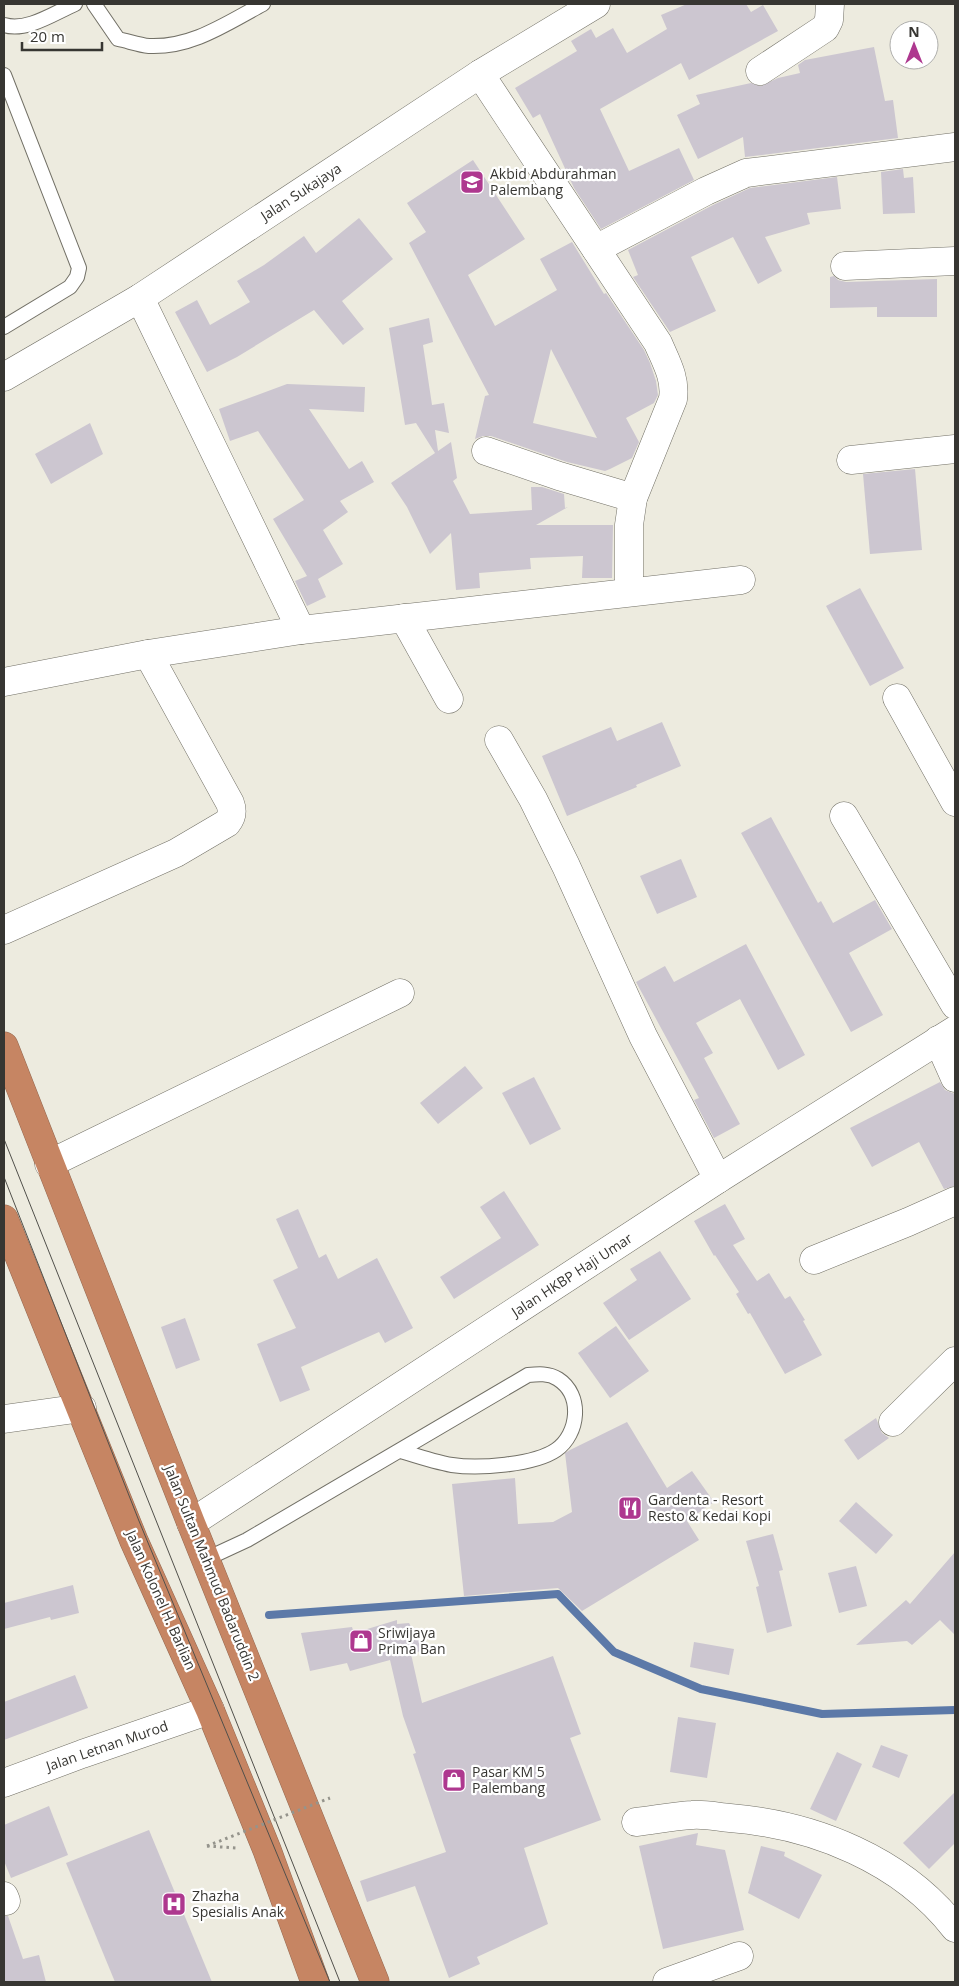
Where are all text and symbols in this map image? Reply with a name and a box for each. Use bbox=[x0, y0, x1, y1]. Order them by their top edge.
scale bar bbox=[22, 20, 102, 52]
north arrow bbox=[889, 20, 939, 70]
text: N bbox=[908, 22, 920, 41]
text: 20 m bbox=[30, 26, 65, 46]
street label: Jalan Sukajaya bbox=[255, 158, 345, 226]
place label: Akbid Abdurahman Palembang bbox=[490, 164, 617, 199]
school or university icon: Akbid Abdurahman Palembang bbox=[459, 169, 485, 195]
street label: Jalan HKBP Haji Umar bbox=[506, 1228, 636, 1322]
street label: Jalan Sultan Mahmud Badaruddin 2 bbox=[160, 1460, 265, 1683]
place label: Gardenta - Resort Resto & Kedai Kopi bbox=[648, 1490, 771, 1525]
restaurant icon: Gardenta - Resort Resto & Kedai Kopi bbox=[617, 1495, 643, 1521]
street label: Jalan Kolonel H. Barlian bbox=[121, 1525, 201, 1673]
place label: Sriwijaya Prima Ban bbox=[378, 1623, 445, 1658]
shop icon: Sriwijaya Prima Ban bbox=[348, 1628, 374, 1654]
street label: Jalan Letnan Murod bbox=[41, 1716, 170, 1776]
place label: Pasar KM 5 Palembang bbox=[472, 1762, 545, 1797]
shop icon: Pasar KM 5 Palembang bbox=[441, 1767, 467, 1793]
place label: Zhazha Spesialis Anak bbox=[192, 1886, 285, 1921]
hospital icon: Zhazha Spesialis Anak bbox=[161, 1891, 187, 1917]

